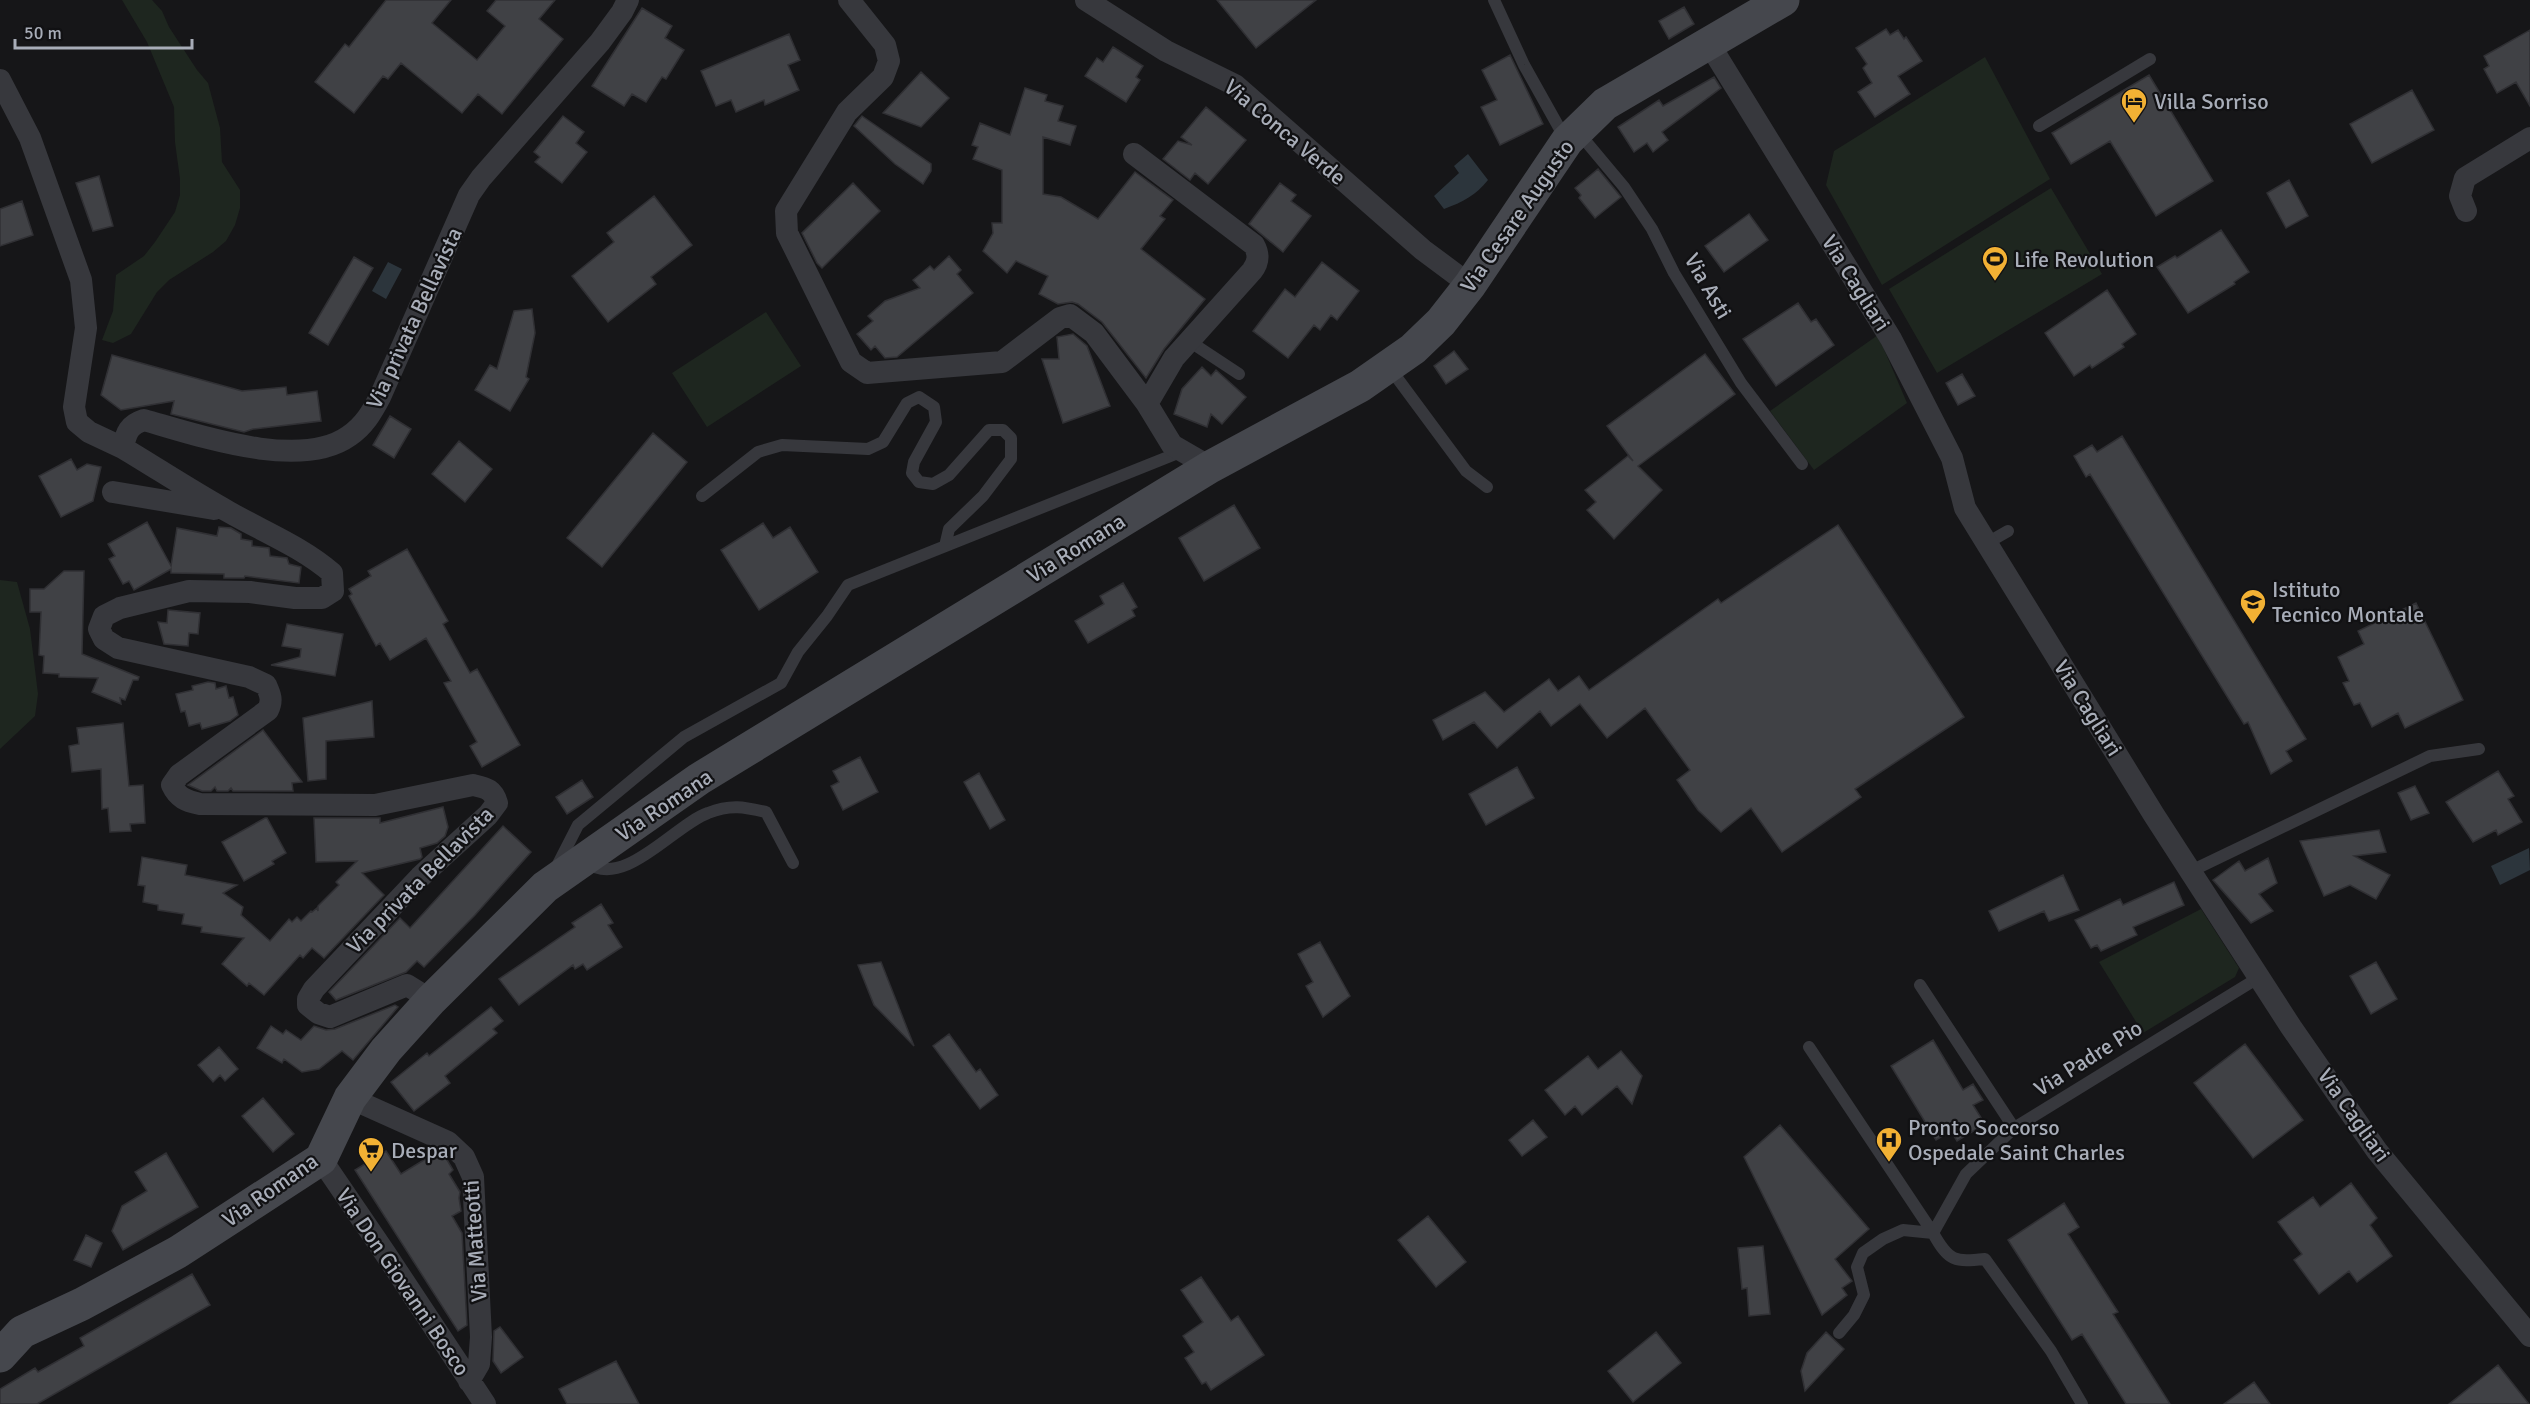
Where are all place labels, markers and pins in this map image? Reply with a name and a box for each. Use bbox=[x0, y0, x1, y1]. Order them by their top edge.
hotel icon: Villa Sorriso bbox=[2119, 86, 2149, 124]
place label: Villa Sorriso bbox=[2154, 88, 2269, 115]
sports icon: Life Revolution bbox=[1980, 244, 2010, 282]
place label: Life Revolution bbox=[2014, 246, 2154, 273]
place label: Istituto Tecnico Montale bbox=[2272, 576, 2424, 628]
school or university icon: Istituto Tecnico Montale bbox=[2238, 587, 2268, 625]
place label: Pronto Soccorso Ospedale Saint Charles bbox=[1908, 1114, 2125, 1166]
hospital icon: Pronto Soccorso Ospedale Saint Charles bbox=[1874, 1125, 1904, 1163]
supermarket icon: Despar bbox=[356, 1135, 386, 1173]
place label: Despar bbox=[391, 1137, 457, 1164]

